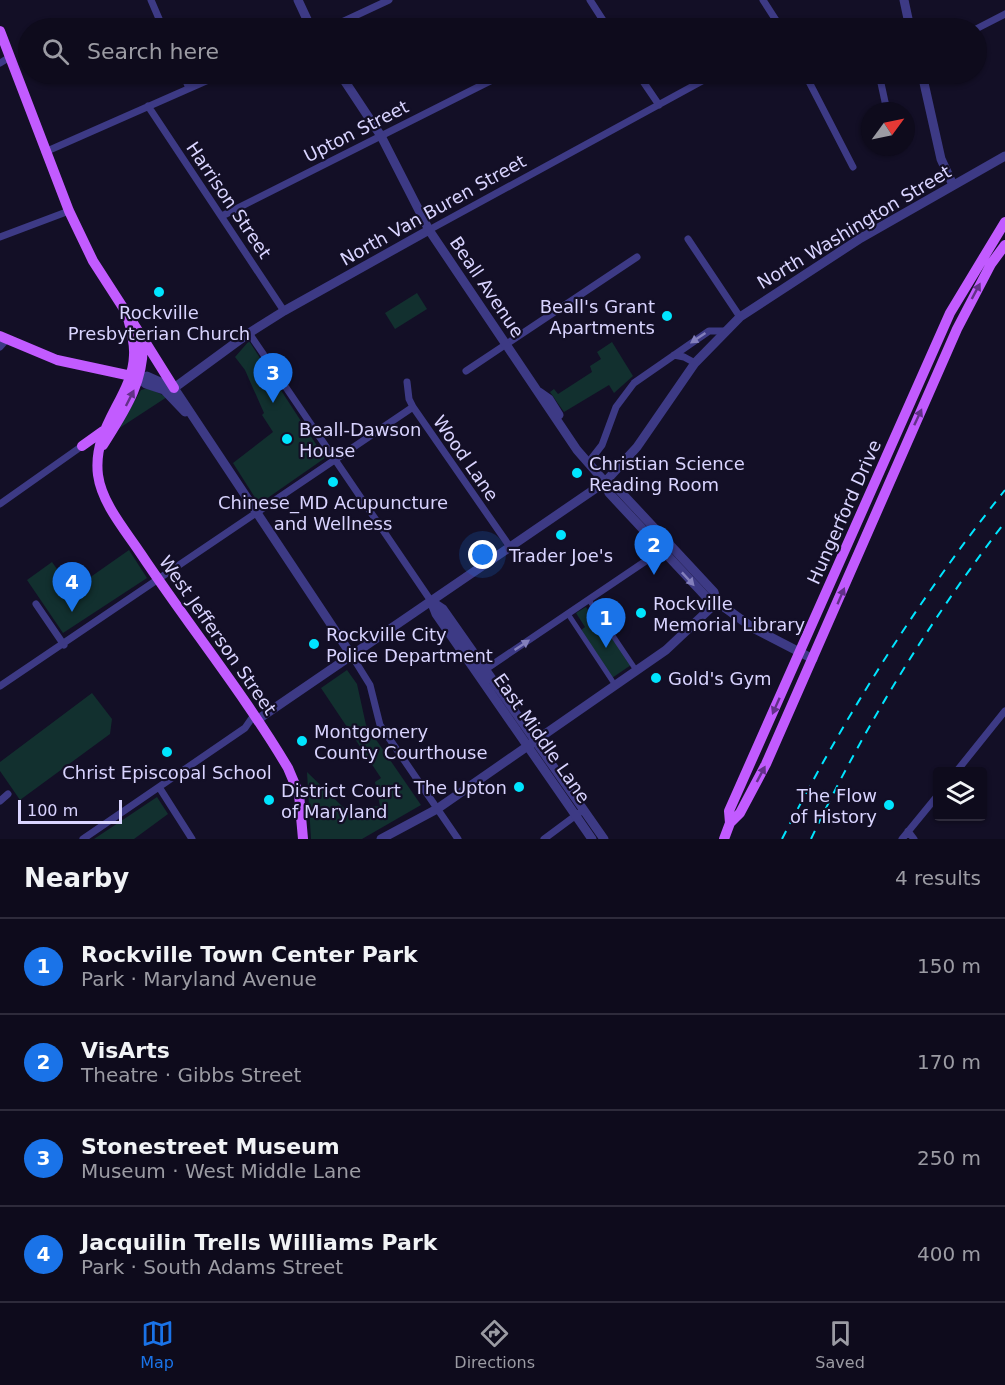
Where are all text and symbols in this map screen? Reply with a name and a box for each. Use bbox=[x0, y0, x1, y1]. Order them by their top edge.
search box bbox=[18, 18, 987, 84]
icon: search bbox=[39, 35, 72, 68]
text: Search here bbox=[87, 39, 219, 64]
street label: Upton Street bbox=[300, 96, 412, 166]
north arrow bbox=[861, 102, 915, 156]
street label: Harrison Street bbox=[182, 138, 276, 262]
street label: North Van Buren Street bbox=[337, 150, 529, 270]
street label: North Washington Street bbox=[753, 161, 955, 293]
street label: Beall Avenue bbox=[446, 233, 528, 341]
one-way arrow bbox=[971, 283, 981, 300]
marker: Rockville Presbyterian Church bbox=[152, 285, 166, 299]
place label: Beall's Grant Apartments bbox=[540, 296, 655, 338]
place label: Rockville Presbyterian Church bbox=[68, 302, 250, 344]
marker: Beall's Grant Apartments bbox=[660, 309, 674, 323]
one-way arrow bbox=[690, 332, 706, 344]
pin: 3 bbox=[254, 354, 292, 403]
one-way arrow bbox=[125, 389, 135, 407]
one-way arrow bbox=[913, 407, 923, 425]
street label: Wood Lane bbox=[429, 411, 503, 505]
place label: Beall-Dawson House bbox=[299, 419, 421, 461]
marker: Beall-Dawson House bbox=[280, 432, 294, 446]
street label: Hungerford Drive bbox=[803, 437, 885, 587]
place label: Christian Science Reading Room bbox=[589, 453, 745, 495]
marker: Christian Science Reading Room bbox=[570, 466, 584, 480]
marker: Chinese_MD Acupuncture and Wellness bbox=[326, 475, 340, 489]
place label: Chinese_MD Acupuncture and Wellness bbox=[218, 492, 448, 534]
pin: 2 bbox=[634, 526, 674, 575]
marker: Trader Joe's bbox=[554, 528, 568, 542]
your location bbox=[468, 540, 497, 569]
place label: Trader Joe's bbox=[508, 545, 613, 566]
street label: West Jefferson Street bbox=[155, 551, 281, 719]
pin: 4 bbox=[52, 562, 92, 612]
one-way arrow bbox=[681, 571, 695, 585]
one-way arrow bbox=[837, 587, 846, 605]
place label: Rockville Memorial Library bbox=[653, 593, 806, 635]
pin: 1 bbox=[586, 598, 626, 648]
marker: Rockville Memorial Library bbox=[634, 606, 648, 620]
place label: Rockville City Police Department bbox=[326, 624, 493, 666]
marker: Rockville City Police Department bbox=[307, 637, 321, 651]
one-way arrow bbox=[513, 639, 529, 651]
place label: Gold's Gym bbox=[668, 668, 772, 689]
street label: East Middle Lane bbox=[489, 669, 595, 807]
marker: Gold's Gym bbox=[649, 671, 663, 685]
one-way arrow bbox=[771, 698, 781, 716]
place label: Montgomery County Courthouse bbox=[314, 721, 488, 763]
marker: Montgomery County Courthouse bbox=[295, 734, 309, 748]
marker: Christ Episcopal School bbox=[160, 745, 174, 759]
place label: Christ Episcopal School bbox=[62, 762, 272, 783]
one-way arrow bbox=[756, 765, 766, 782]
map controls bbox=[933, 767, 987, 821]
button: layers bbox=[933, 767, 987, 821]
place label: The Upton bbox=[413, 777, 507, 798]
place label: District Court of Maryland bbox=[281, 780, 401, 822]
marker: The Upton bbox=[512, 780, 526, 794]
place label: The Flow of History bbox=[790, 785, 877, 827]
marker: District Court of Maryland bbox=[262, 793, 276, 807]
scale bar bbox=[18, 797, 122, 824]
marker: The Flow of History bbox=[882, 798, 896, 812]
text: 100 m bbox=[27, 801, 78, 820]
text: Nearby bbox=[24, 863, 129, 893]
text: 4 results bbox=[895, 866, 981, 890]
text: Rockville Town Center Park bbox=[81, 942, 418, 967]
text: 1 bbox=[37, 954, 50, 978]
text: 150 m bbox=[917, 954, 981, 978]
text: Park · Maryland Avenue bbox=[81, 967, 317, 991]
text: VisArts bbox=[81, 1038, 170, 1063]
text: 2 bbox=[37, 1050, 50, 1074]
text: 170 m bbox=[917, 1050, 981, 1074]
text: Theatre · Gibbs Street bbox=[81, 1063, 301, 1087]
text: Stonestreet Museum bbox=[81, 1134, 340, 1159]
text: 3 bbox=[37, 1146, 50, 1170]
text: 250 m bbox=[917, 1146, 981, 1170]
text: Museum · West Middle Lane bbox=[81, 1159, 361, 1183]
text: Jacquilin Trells Williams Park bbox=[81, 1230, 437, 1255]
text: 4 bbox=[37, 1242, 50, 1266]
text: 400 m bbox=[917, 1242, 981, 1266]
text: Park · South Adams Street bbox=[81, 1255, 343, 1279]
tab: Map bbox=[140, 1317, 174, 1372]
tab: Directions bbox=[454, 1317, 535, 1372]
tab: Saved bbox=[815, 1317, 865, 1372]

